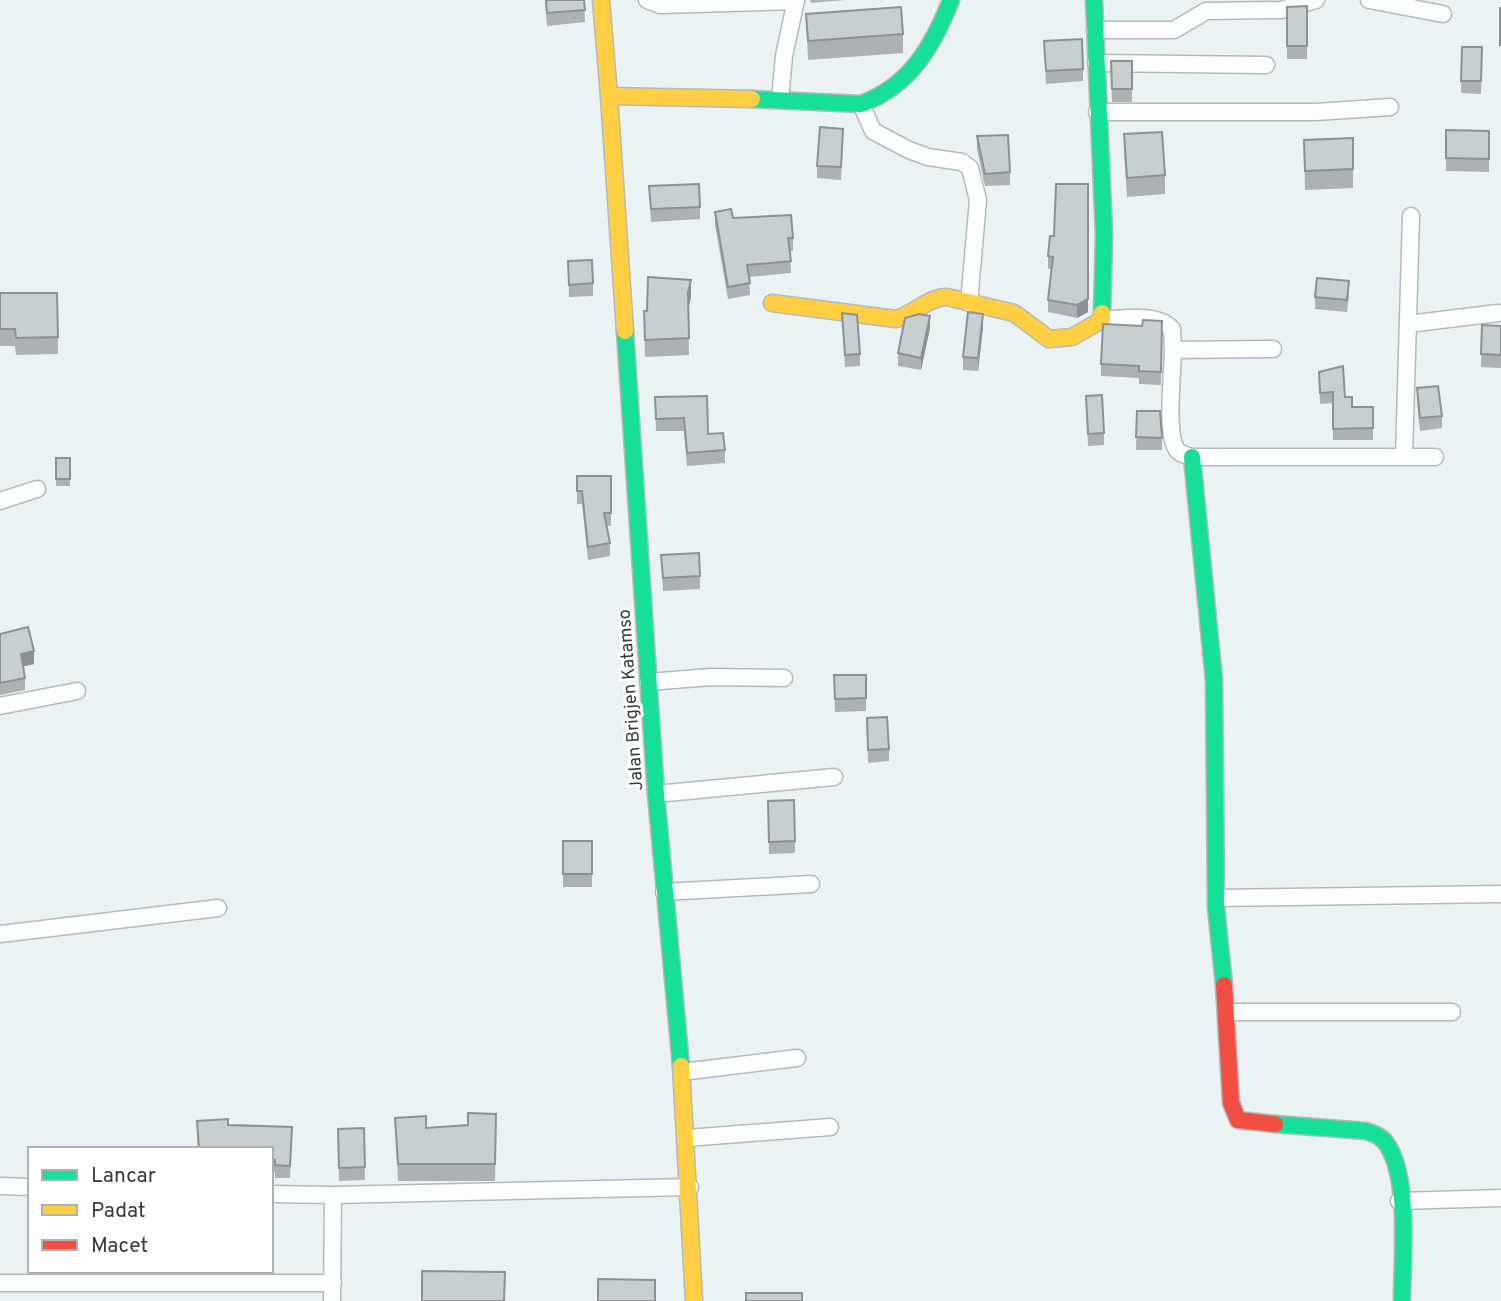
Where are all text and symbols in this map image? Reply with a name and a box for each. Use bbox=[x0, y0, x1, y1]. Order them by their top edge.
street label: Jalan Brigjen Katamso bbox=[614, 608, 649, 791]
legend bbox=[28, 1147, 273, 1273]
text: Lancar bbox=[91, 1163, 156, 1190]
text: Padat bbox=[91, 1198, 146, 1225]
text: Macet bbox=[91, 1233, 148, 1260]

